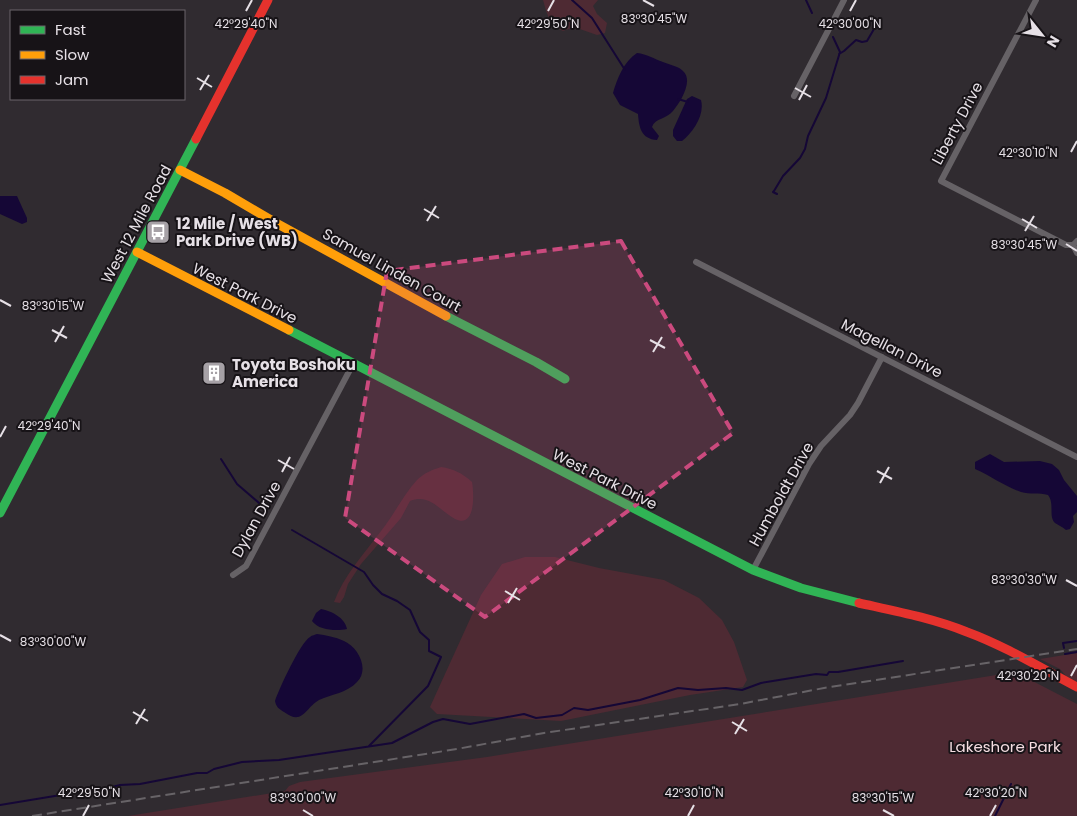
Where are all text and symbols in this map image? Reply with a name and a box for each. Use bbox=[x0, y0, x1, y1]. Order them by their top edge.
legend bbox=[10, 10, 185, 100]
text: 83°30'45"W bbox=[621, 10, 687, 27]
north arrow bbox=[1017, 10, 1067, 60]
text: 42°29'40"N bbox=[215, 15, 277, 32]
text: 42°29'50"N bbox=[517, 15, 579, 32]
text: 42°30'00"N bbox=[819, 15, 881, 32]
text: Fast bbox=[55, 19, 86, 40]
text: N bbox=[1042, 32, 1065, 51]
text: Slow bbox=[55, 44, 90, 65]
text: Jam bbox=[55, 69, 89, 90]
street label: Liberty Drive bbox=[926, 78, 988, 168]
text: 42°30'10"N bbox=[998, 144, 1058, 161]
street label: West 12 Mile Road bbox=[96, 161, 176, 287]
place label: 12 Mile / West Park Drive (WB) bbox=[176, 213, 298, 251]
bus stop icon: 12 Mile / West Park Drive (WB) bbox=[145, 219, 171, 245]
street label: Samuel Linden Court bbox=[319, 223, 465, 317]
text: 83°30'45"W bbox=[991, 236, 1057, 253]
street label: West Park Drive bbox=[189, 258, 301, 328]
text: 83°30'15"W bbox=[22, 297, 85, 314]
street label: Magellan Drive bbox=[838, 313, 946, 383]
place label: Toyota Boshoku America bbox=[232, 354, 356, 392]
building icon: Toyota Boshoku America bbox=[201, 360, 227, 386]
text: 42°29'40"N bbox=[18, 417, 80, 434]
street label: Humboldt Drive bbox=[744, 438, 818, 550]
street label: West Park Drive bbox=[549, 444, 661, 514]
street label: Dylan Drive bbox=[226, 477, 286, 561]
text: 83°30'30"W bbox=[991, 571, 1057, 588]
text: 83°30'00"W bbox=[20, 633, 86, 650]
text: 42°30'20"N bbox=[997, 667, 1059, 684]
park label: Lakeshore Park bbox=[949, 736, 1061, 757]
text: 42°29'50"N bbox=[58, 784, 120, 801]
text: 42°30'10"N bbox=[664, 784, 724, 801]
text: 42°30'20"N bbox=[965, 784, 1027, 801]
text: 83°30'00"W bbox=[270, 789, 336, 806]
text: 83°30'15"W bbox=[852, 789, 915, 806]

